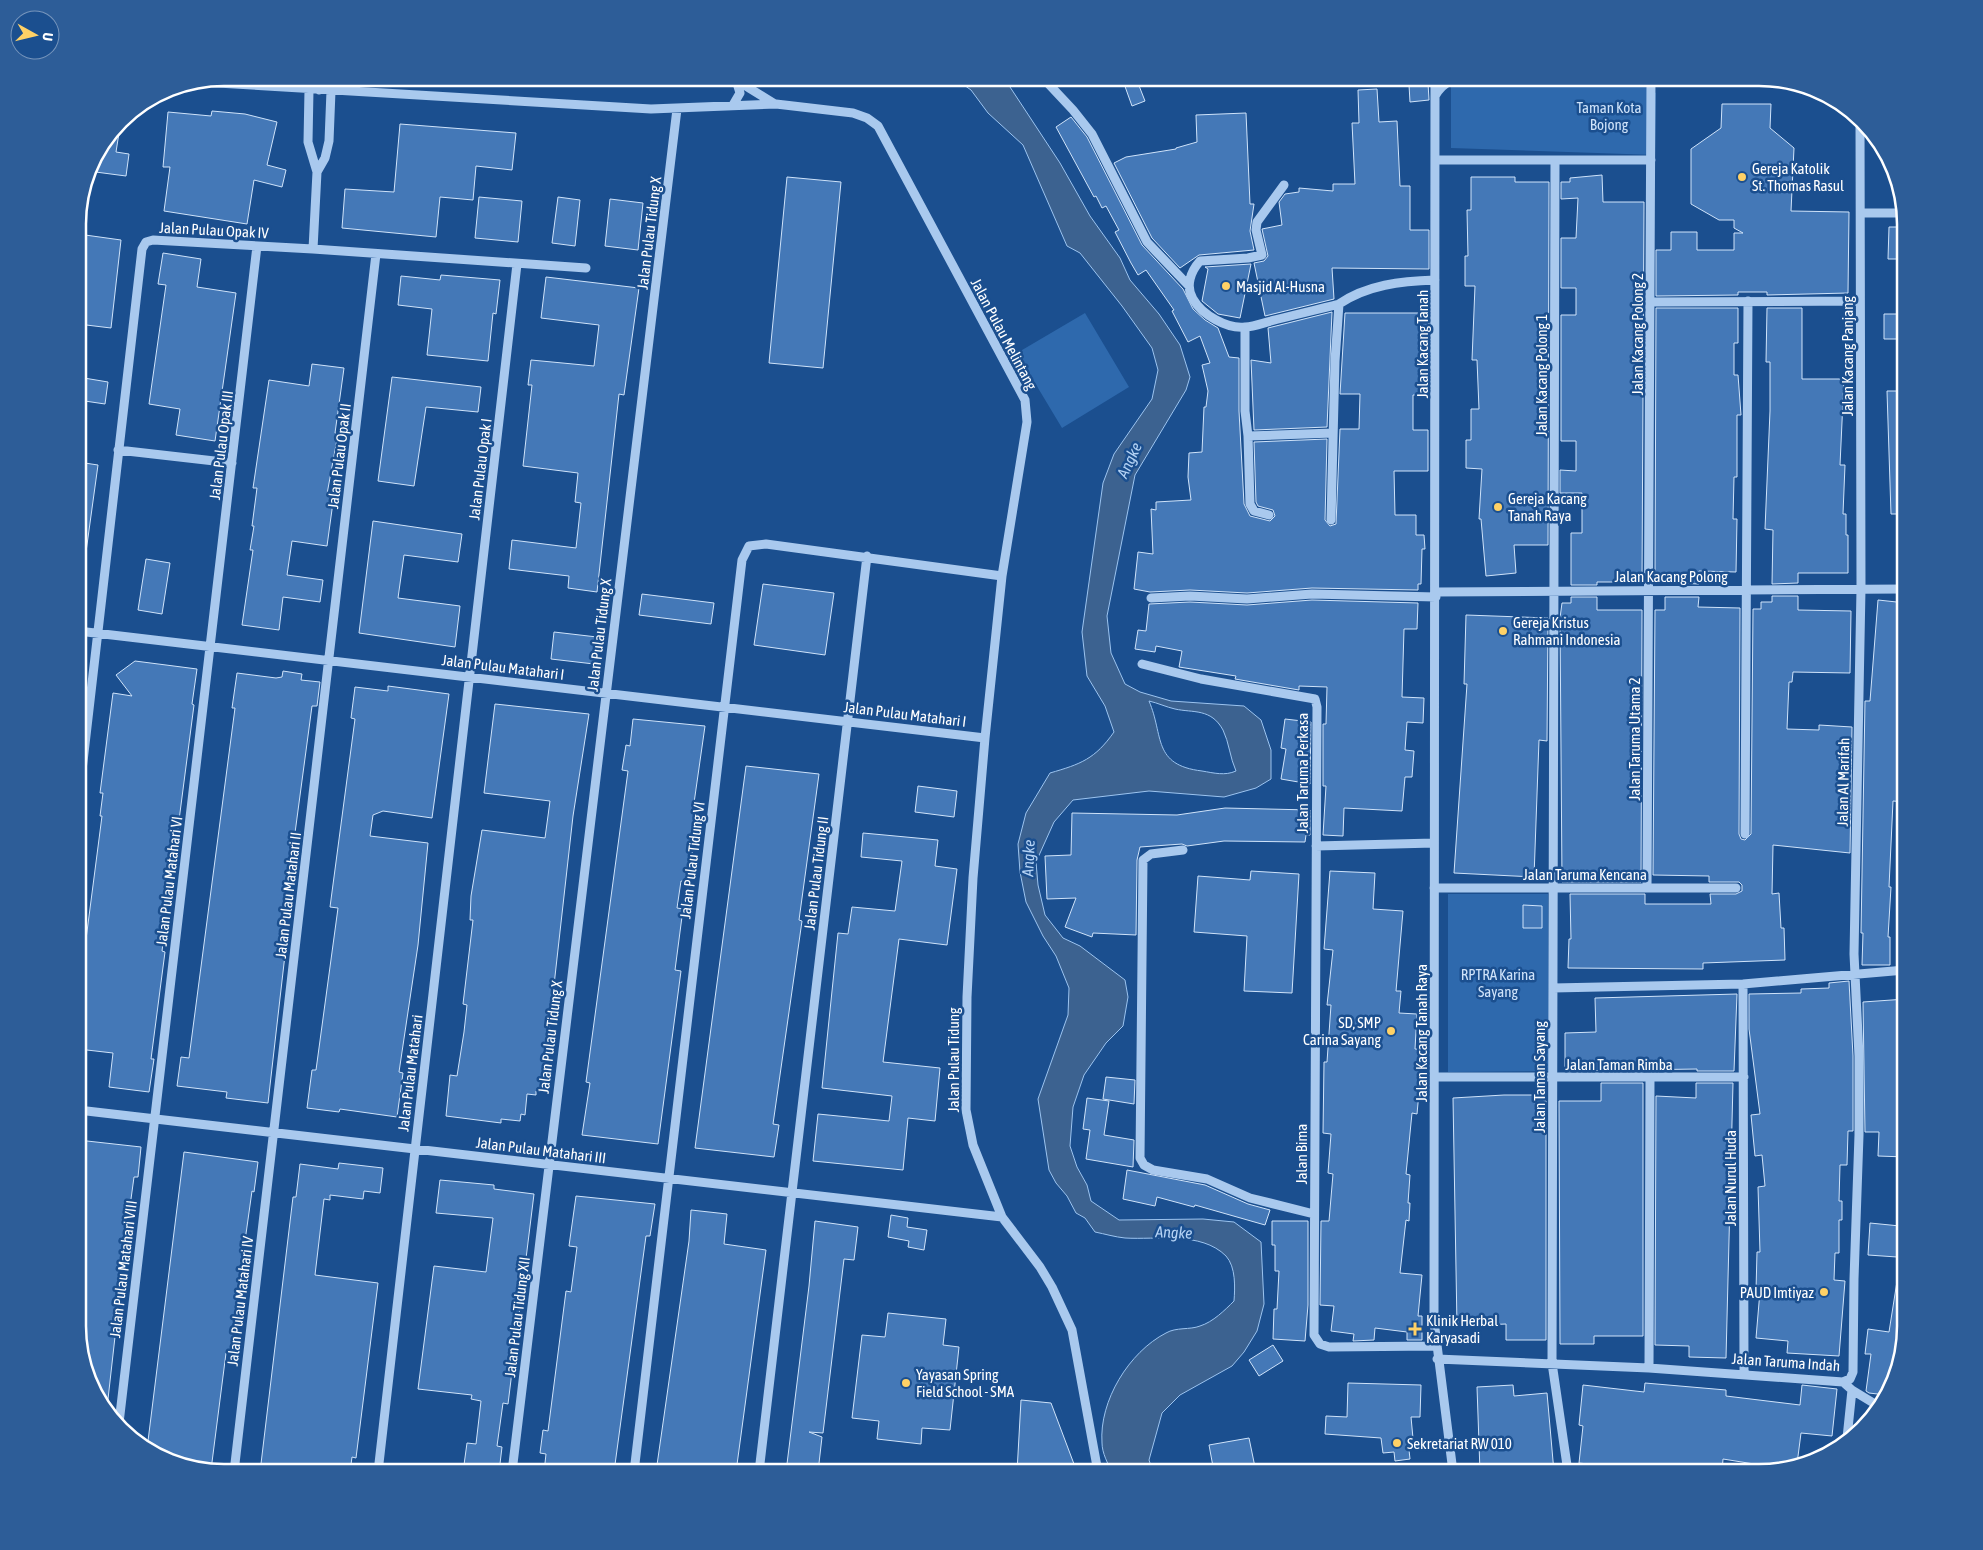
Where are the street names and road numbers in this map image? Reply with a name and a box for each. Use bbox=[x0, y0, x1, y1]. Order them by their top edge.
street label: Jalan Pulau Tidung X bbox=[634, 175, 664, 290]
street label: Jalan Pulau Opak IV bbox=[159, 219, 270, 241]
street label: Jalan Kacang Polong 2 bbox=[1629, 273, 1646, 395]
street label: Jalan Pulau Melintang bbox=[968, 275, 1041, 393]
street label: Jalan Kacang Tanah bbox=[1414, 290, 1431, 398]
street label: Jalan Kacang Panjang bbox=[1839, 296, 1856, 416]
street label: Jalan Kacang Polong 1 bbox=[1533, 314, 1550, 436]
street label: Jalan Pulau Opak III bbox=[206, 389, 236, 501]
street label: Jalan Pulau Opak II bbox=[324, 402, 354, 510]
street label: Jalan Pulau Opak I bbox=[465, 417, 495, 521]
street label: Jalan Kacang Polong bbox=[1614, 568, 1728, 585]
street label: Jalan Pulau Tidung X bbox=[584, 577, 614, 692]
street label: Jalan Pulau Matahari I bbox=[441, 651, 565, 683]
street label: Jalan Taruma Utama 2 bbox=[1626, 677, 1643, 801]
street label: Jalan Pulau Matahari I bbox=[843, 698, 967, 730]
street label: Jalan Taruma Perkasa bbox=[1294, 713, 1311, 833]
street label: Jalan Al Marifah bbox=[1834, 737, 1852, 827]
street label: Jalan Pulau Tidung VI bbox=[676, 800, 708, 920]
street label: Jalan Pulau Matahari VI bbox=[153, 815, 185, 947]
street label: Jalan Pulau Tidung II bbox=[801, 815, 831, 931]
street label: Jalan Pulau Matahari II bbox=[272, 831, 304, 959]
street label: Jalan Taruma Kencana bbox=[1523, 866, 1647, 883]
street label: Jalan Kacang Tanah Raya bbox=[1413, 964, 1430, 1102]
street label: Jalan Pulau Tidung X bbox=[535, 979, 565, 1094]
street label: Jalan Pulau Tidung bbox=[945, 1007, 962, 1112]
street label: Jalan Pulau Matahari bbox=[394, 1014, 426, 1132]
street label: Jalan Taman Sayang bbox=[1531, 1021, 1548, 1133]
street label: Jalan Taman Rimba bbox=[1565, 1056, 1673, 1073]
street label: Jalan Bima bbox=[1293, 1124, 1310, 1184]
street label: Jalan Nurul Huda bbox=[1722, 1130, 1739, 1226]
street label: Jalan Pulau Matahari III bbox=[475, 1134, 607, 1166]
street label: Jalan Pulau Matahari VIII bbox=[106, 1199, 140, 1339]
street label: Jalan Pulau Matahari IV bbox=[224, 1235, 256, 1367]
street label: Jalan Pulau Tidung XII bbox=[501, 1256, 533, 1378]
street label: Jalan Taruma Indah bbox=[1731, 1350, 1841, 1374]

